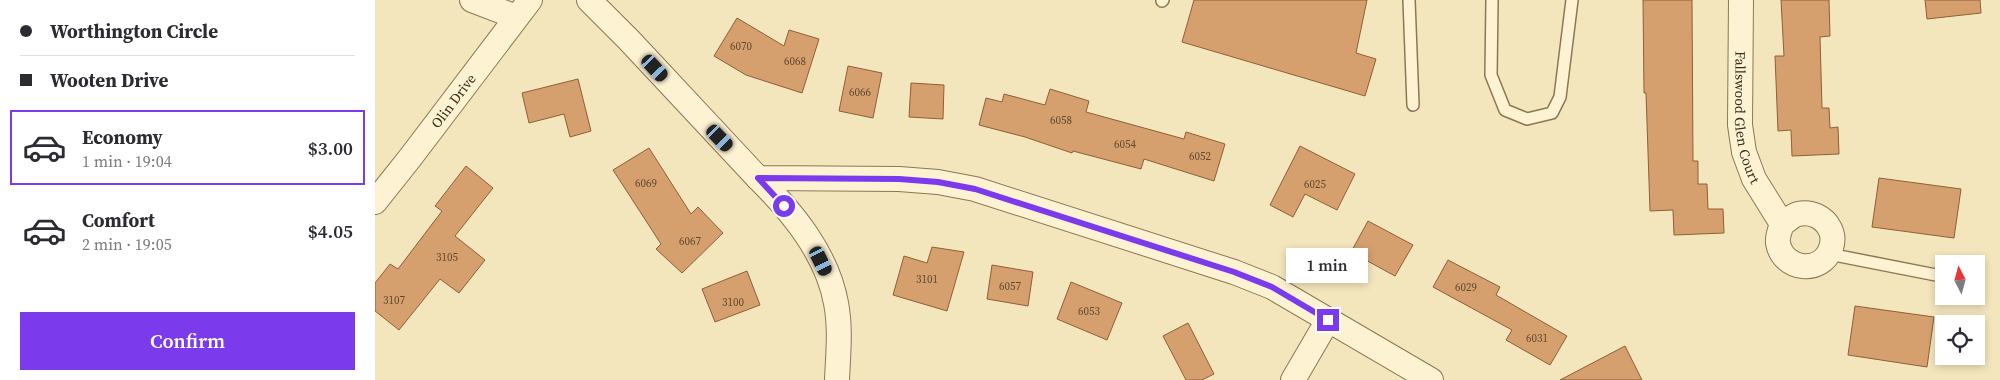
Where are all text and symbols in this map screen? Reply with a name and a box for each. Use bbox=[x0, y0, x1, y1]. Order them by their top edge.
text: Worthington Circle bbox=[50, 18, 218, 44]
house number: 6070 bbox=[730, 39, 752, 54]
street label: Fallswood Glen Court bbox=[1730, 51, 1765, 188]
car bbox=[639, 52, 670, 84]
house number: 6068 bbox=[784, 54, 806, 69]
text: Wooten Drive bbox=[50, 67, 168, 93]
street label: Olin Drive bbox=[426, 69, 481, 132]
house number: 6066 bbox=[849, 85, 871, 100]
house number: 6058 bbox=[1050, 113, 1072, 128]
car bbox=[704, 122, 735, 154]
text: Economy bbox=[82, 124, 163, 150]
icon: car bbox=[22, 125, 67, 170]
text: $3.00 bbox=[308, 135, 353, 161]
house number: 6054 bbox=[1114, 137, 1136, 152]
house number: 6052 bbox=[1189, 149, 1211, 164]
text: 1 min · 19:04 bbox=[82, 150, 172, 172]
house number: 6069 bbox=[635, 176, 657, 191]
house number: 6025 bbox=[1304, 177, 1326, 192]
route start bbox=[773, 195, 795, 217]
text: Comfort bbox=[82, 207, 155, 233]
icon: car bbox=[22, 208, 67, 253]
text: $4.05 bbox=[308, 218, 353, 244]
text: 2 min · 19:05 bbox=[82, 233, 172, 255]
house number: 6067 bbox=[679, 234, 701, 249]
car bbox=[807, 244, 834, 278]
callout: 1 min bbox=[1287, 248, 1369, 282]
house number: 3105 bbox=[436, 250, 458, 265]
text: 1 min bbox=[1306, 254, 1348, 276]
north arrow bbox=[1935, 255, 1985, 305]
map controls bbox=[1935, 255, 1985, 365]
house number: 3101 bbox=[916, 272, 938, 287]
house number: 6057 bbox=[999, 279, 1021, 294]
house number: 6029 bbox=[1455, 280, 1477, 295]
house number: 3107 bbox=[383, 293, 405, 308]
house number: 3100 bbox=[722, 295, 744, 310]
house number: 6053 bbox=[1078, 304, 1100, 319]
route end bbox=[1317, 309, 1339, 331]
button: Confirm bbox=[20, 312, 355, 370]
button: locate bbox=[1935, 315, 1985, 365]
house number: 6031 bbox=[1526, 331, 1548, 346]

